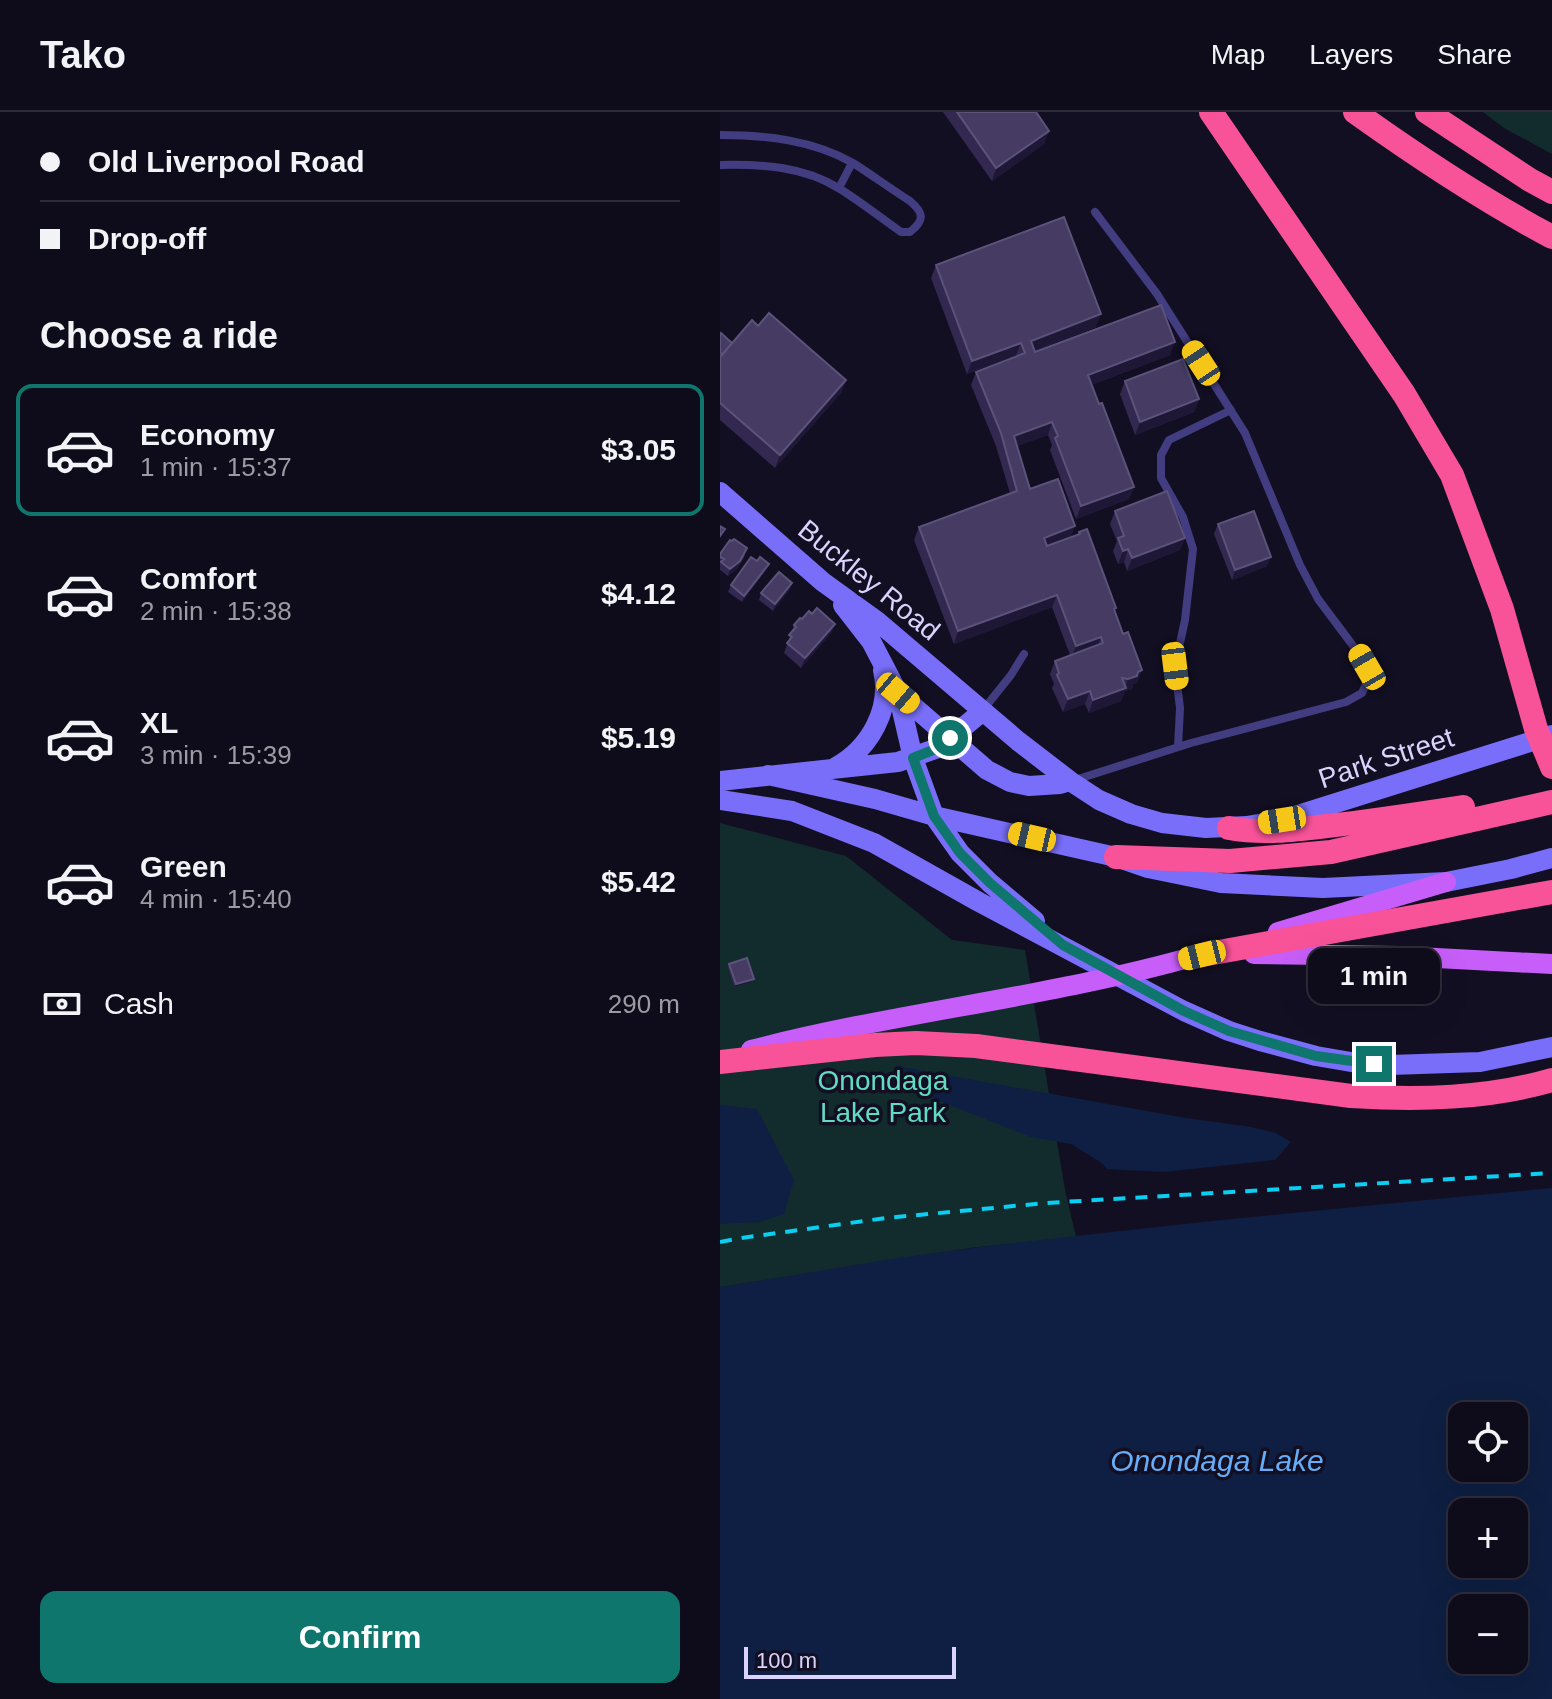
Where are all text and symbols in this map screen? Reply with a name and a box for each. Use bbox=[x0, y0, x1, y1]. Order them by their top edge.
text: Tako bbox=[40, 34, 126, 76]
text: Map bbox=[1211, 39, 1265, 70]
text: Layers bbox=[1309, 39, 1393, 70]
text: Share bbox=[1437, 39, 1512, 70]
text: Old Liverpool Road bbox=[88, 145, 365, 178]
text: Drop-off bbox=[88, 222, 206, 255]
text: Choose a ride bbox=[40, 315, 278, 356]
car bbox=[1178, 336, 1224, 390]
icon: car bbox=[44, 414, 116, 486]
text: Economy bbox=[140, 418, 275, 451]
text: $3.05 bbox=[601, 433, 676, 466]
text: 1 min · 15:37 bbox=[140, 452, 292, 482]
street label: Buckley Road bbox=[792, 514, 946, 646]
icon: car bbox=[44, 558, 116, 630]
text: Comfort bbox=[140, 562, 257, 595]
text: $4.12 bbox=[601, 577, 676, 610]
text: 2 min · 15:38 bbox=[140, 596, 292, 626]
car bbox=[1345, 640, 1389, 694]
car bbox=[1160, 641, 1190, 691]
car bbox=[872, 668, 924, 718]
icon: car bbox=[44, 702, 116, 774]
text: XL bbox=[140, 706, 178, 739]
route start bbox=[932, 720, 968, 756]
text: $5.19 bbox=[601, 721, 676, 754]
street label: Park Street bbox=[1315, 722, 1458, 794]
text: 3 min · 15:39 bbox=[140, 740, 292, 770]
car bbox=[1256, 804, 1308, 836]
car bbox=[1006, 820, 1058, 854]
icon: car bbox=[44, 846, 116, 918]
text: Green bbox=[140, 850, 227, 883]
text: $5.42 bbox=[601, 865, 676, 898]
text: 4 min · 15:40 bbox=[140, 884, 292, 914]
car bbox=[1176, 938, 1228, 972]
callout: 1 min bbox=[1308, 948, 1440, 1004]
text: 1 min bbox=[1340, 961, 1408, 991]
icon: cash bbox=[40, 982, 84, 1026]
text: Cash bbox=[104, 987, 174, 1020]
text: 290 m bbox=[608, 989, 680, 1019]
route end bbox=[1356, 1046, 1392, 1082]
park label: Onondaga Lake Park bbox=[818, 1065, 949, 1128]
map controls bbox=[1448, 1402, 1528, 1674]
button: locate bbox=[1448, 1402, 1528, 1482]
water label: Onondaga Lake bbox=[1110, 1444, 1324, 1477]
button: + bbox=[1448, 1498, 1528, 1578]
button: Confirm bbox=[40, 1591, 680, 1683]
button: − bbox=[1448, 1594, 1528, 1674]
scale bar bbox=[744, 1643, 956, 1679]
text: 100 m bbox=[756, 1648, 817, 1673]

